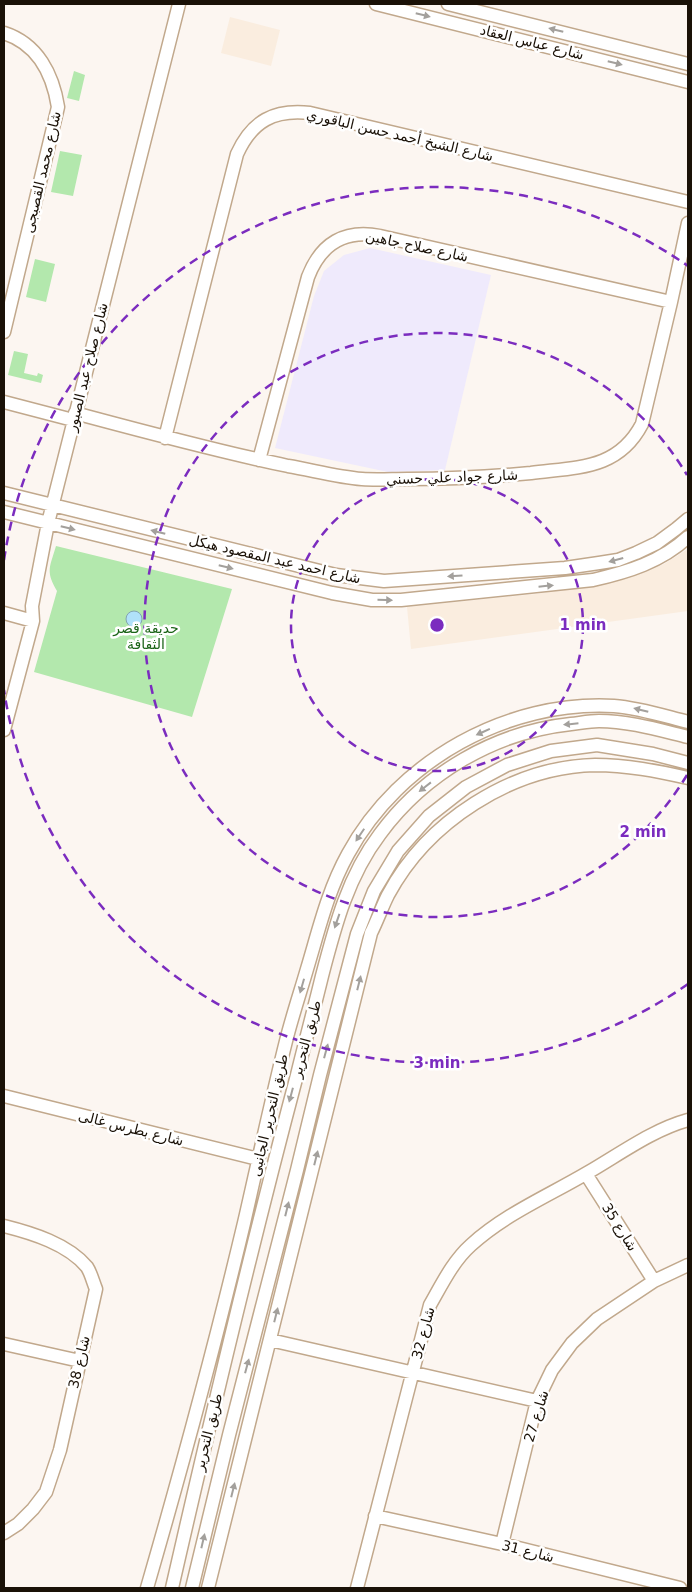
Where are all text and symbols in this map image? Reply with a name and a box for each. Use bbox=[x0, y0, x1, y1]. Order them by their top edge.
one-way arrow bbox=[416, 11, 431, 19]
street label: شارع عباس العقاد bbox=[478, 21, 586, 64]
one-way arrow bbox=[549, 26, 564, 34]
one-way arrow bbox=[607, 59, 622, 67]
street label: شارع الشيخ أحمد حسن الباقوري bbox=[305, 105, 495, 165]
street label: شارع محمد القصبجى bbox=[20, 110, 65, 235]
street label: شارع صلاح جاهين bbox=[364, 227, 470, 266]
street label: شارع صلاح عبد الصبور bbox=[63, 301, 112, 434]
street label: شارع جواد علي حسني bbox=[386, 467, 518, 488]
one-way arrow bbox=[61, 524, 76, 532]
one-way arrow bbox=[151, 528, 166, 536]
street label: شارع احمد عبد المقصود هيكل bbox=[187, 531, 362, 588]
one-way arrow bbox=[609, 556, 624, 564]
one-way arrow bbox=[218, 563, 233, 571]
one-way arrow bbox=[447, 572, 463, 580]
one-way arrow bbox=[539, 581, 555, 589]
one-way arrow bbox=[377, 596, 393, 604]
centre of rings bbox=[428, 616, 446, 634]
text: 1 min bbox=[559, 616, 607, 634]
park label: حديقة قصر الثقافة bbox=[112, 620, 179, 652]
one-way arrow bbox=[633, 706, 648, 714]
one-way arrow bbox=[563, 720, 579, 728]
one-way arrow bbox=[476, 728, 490, 736]
one-way arrow bbox=[419, 782, 432, 793]
text: 2 min bbox=[619, 823, 667, 841]
one-way arrow bbox=[355, 829, 365, 842]
one-way arrow bbox=[333, 914, 340, 929]
one-way arrow bbox=[355, 976, 363, 991]
one-way arrow bbox=[298, 979, 306, 994]
street label: طريق التحرير bbox=[288, 998, 325, 1081]
one-way arrow bbox=[322, 1043, 330, 1059]
street label: طريق التحرير الجانبى bbox=[247, 1052, 292, 1178]
text: 3 min bbox=[413, 1054, 461, 1072]
one-way arrow bbox=[287, 1088, 295, 1103]
street label: شارع بطرس غالى bbox=[77, 1107, 185, 1150]
one-way arrow bbox=[312, 1150, 320, 1165]
street label: شارع 35 bbox=[598, 1200, 641, 1254]
one-way arrow bbox=[283, 1201, 291, 1216]
street label: شارع 32 bbox=[408, 1305, 439, 1361]
one-way arrow bbox=[272, 1308, 280, 1323]
street label: شارع 38 bbox=[65, 1334, 94, 1390]
one-way arrow bbox=[243, 1359, 251, 1374]
street label: شارع 27 bbox=[521, 1388, 552, 1444]
street label: طريق التحرير bbox=[190, 1391, 226, 1474]
one-way arrow bbox=[229, 1482, 237, 1497]
one-way arrow bbox=[199, 1533, 207, 1548]
street label: شارع 31 bbox=[500, 1537, 556, 1566]

